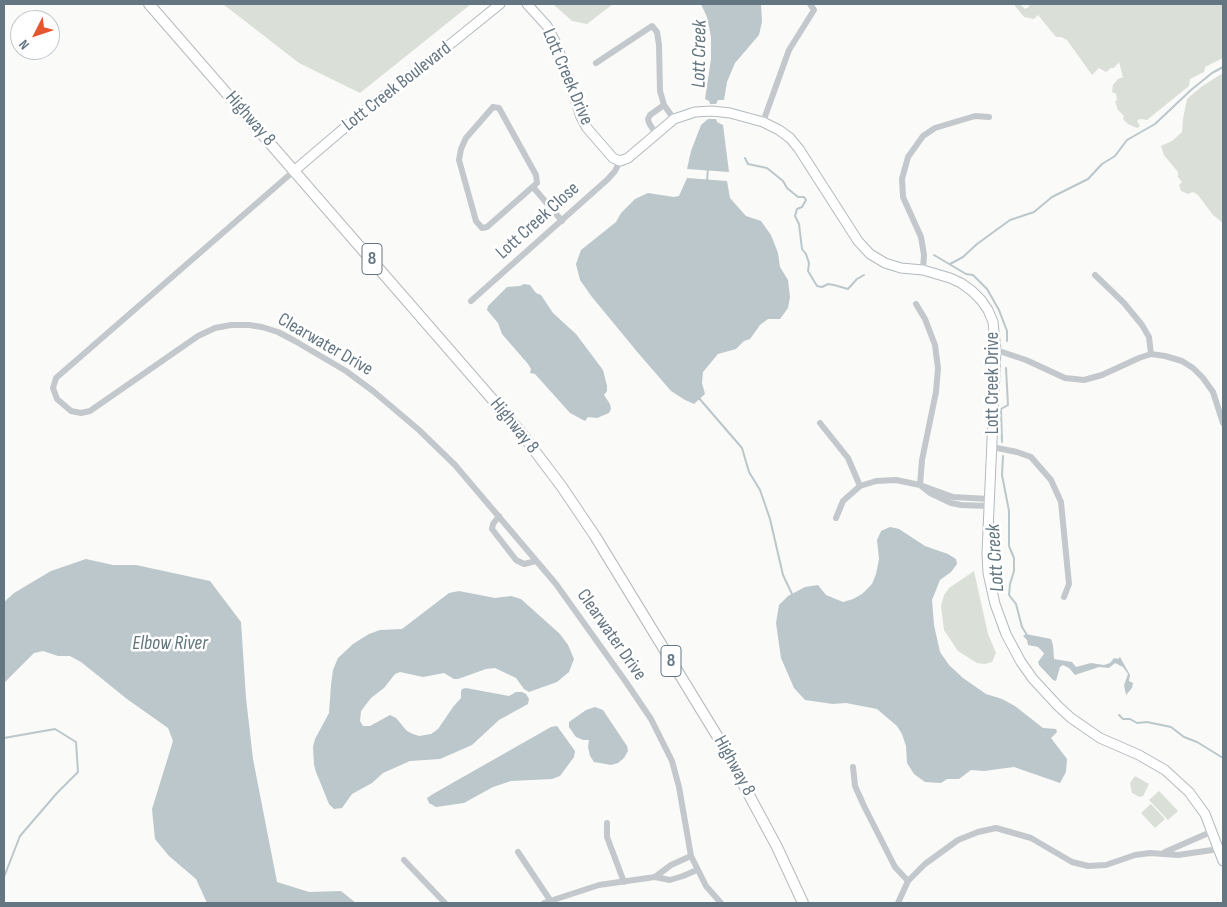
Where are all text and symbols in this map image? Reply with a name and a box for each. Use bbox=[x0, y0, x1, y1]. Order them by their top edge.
north arrow bbox=[10, 10, 60, 60]
water label: Lott Creek bbox=[687, 20, 713, 88]
street label: Lott Creek Drive bbox=[537, 25, 597, 129]
text: N bbox=[15, 36, 33, 53]
street label: Lott Creek Boulevard bbox=[338, 37, 456, 137]
street label: Highway 8 bbox=[220, 87, 280, 151]
street label: Lott Creek Close bbox=[492, 178, 584, 264]
road number: 8 bbox=[362, 243, 382, 274]
street label: Clearwater Drive bbox=[273, 309, 377, 381]
street label: Lott Creek Drive bbox=[982, 332, 1004, 434]
street label: Highway 8 bbox=[485, 394, 543, 458]
water label: Lott Creek bbox=[982, 523, 1010, 593]
street label: Clearwater Drive bbox=[571, 585, 651, 685]
water label: Elbow River bbox=[132, 632, 208, 656]
road number: 8 bbox=[661, 646, 681, 676]
street label: Highway 8 bbox=[708, 732, 760, 800]

